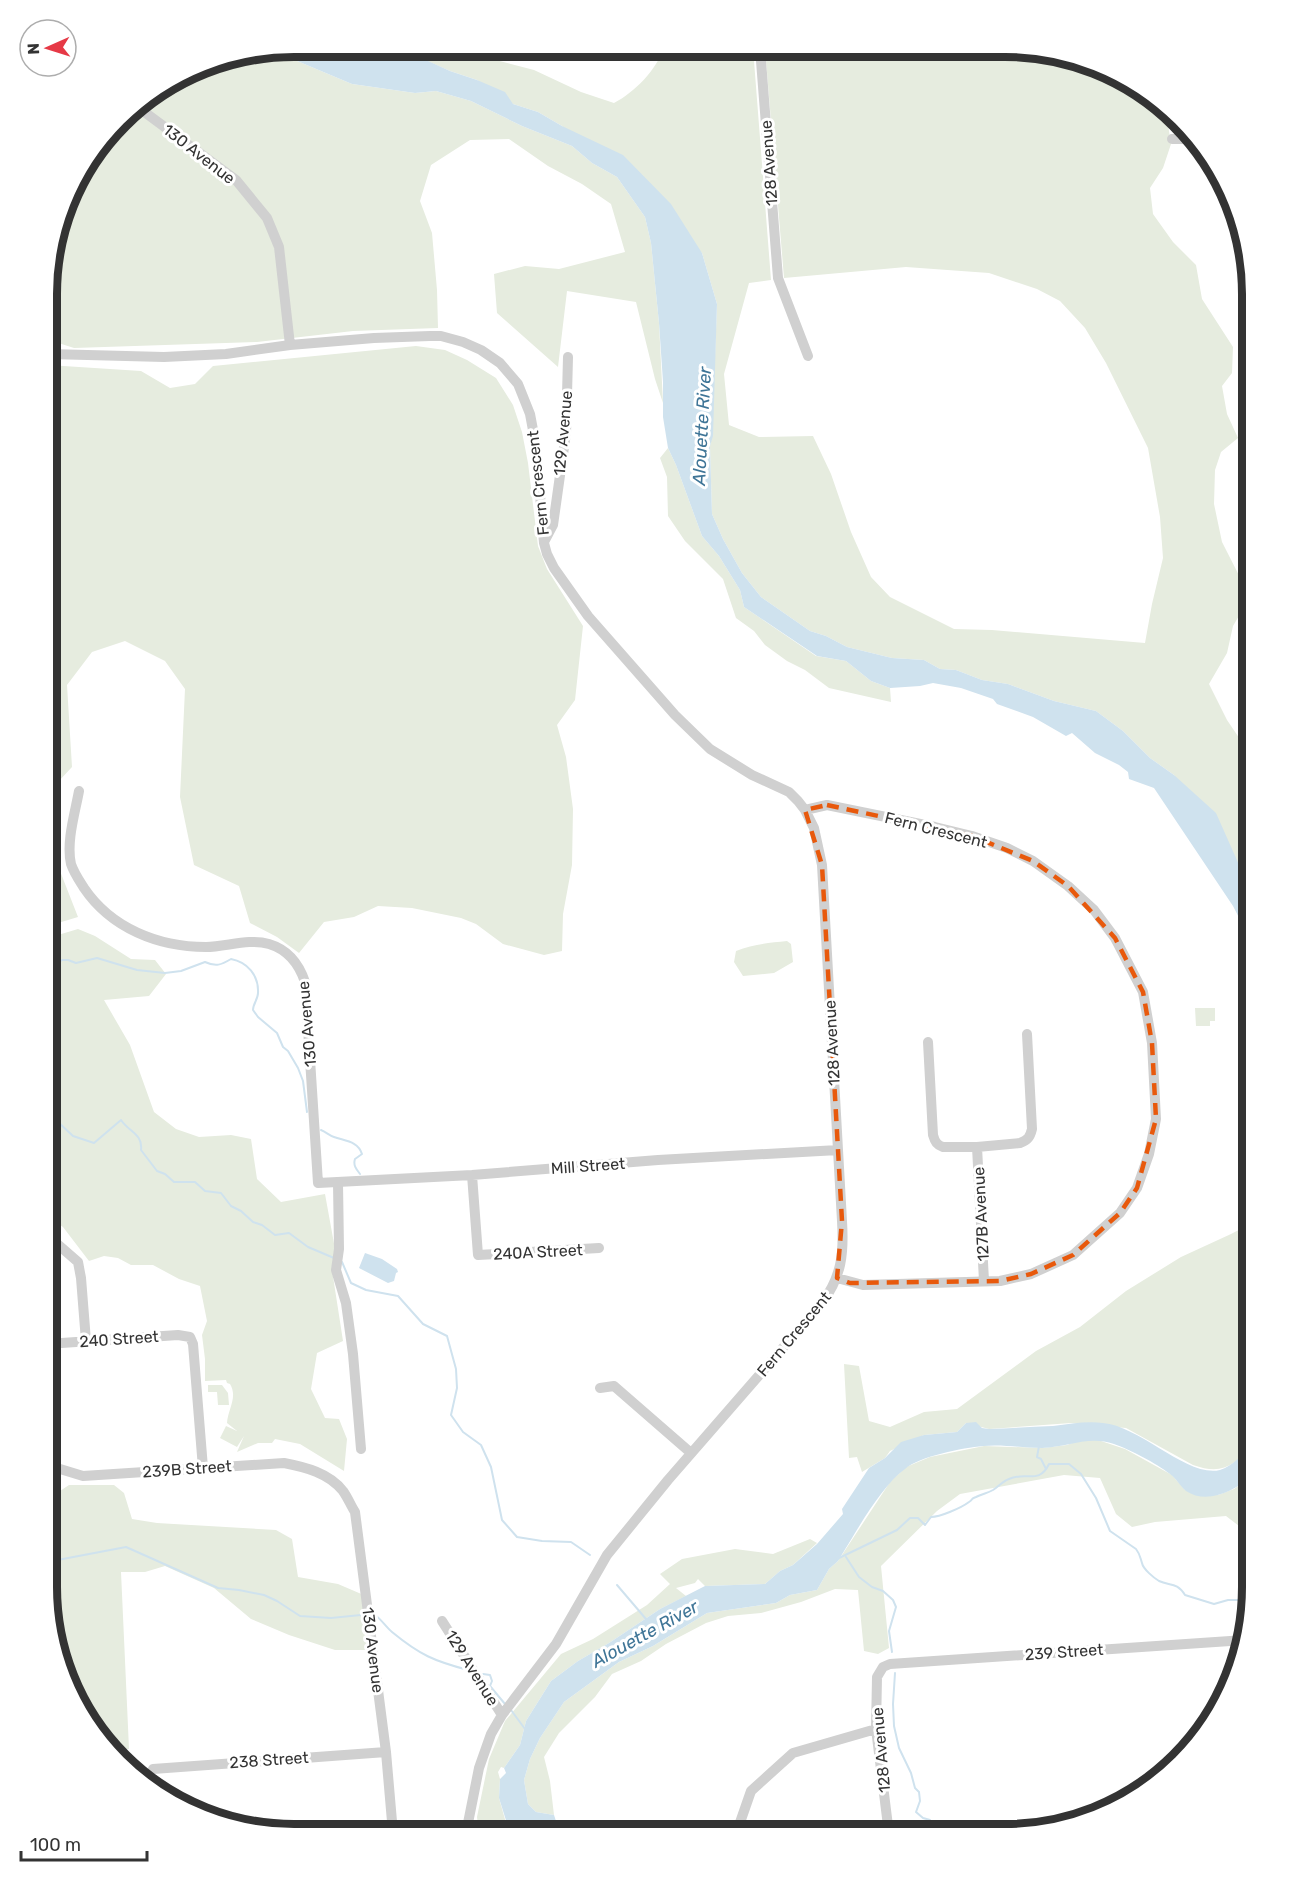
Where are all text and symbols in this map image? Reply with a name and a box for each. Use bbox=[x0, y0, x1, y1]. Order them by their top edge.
north arrow bbox=[18, 18, 78, 78]
text: N bbox=[24, 43, 43, 55]
street label: 128 Avenue bbox=[757, 119, 781, 207]
street label: 130 Avenue bbox=[159, 120, 239, 188]
water label: Alouette River bbox=[688, 365, 716, 487]
street label: 129 Avenue bbox=[550, 390, 576, 476]
street label: Fern Crescent bbox=[523, 430, 553, 536]
street label: Fern Crescent bbox=[883, 808, 989, 852]
street label: 130 Avenue bbox=[294, 980, 320, 1068]
street label: 128 Avenue bbox=[820, 1000, 844, 1086]
street label: Mill Street bbox=[550, 1154, 626, 1178]
street label: 127B Avenue bbox=[969, 1166, 993, 1262]
street label: 240A Street bbox=[493, 1240, 583, 1264]
street label: Fern Crescent bbox=[753, 1288, 835, 1380]
street label: 240 Street bbox=[79, 1327, 159, 1351]
street label: 239B Street bbox=[142, 1456, 232, 1482]
water label: Alouette River bbox=[587, 1595, 703, 1673]
street label: 130 Avenue bbox=[358, 1606, 388, 1694]
street label: 129 Avenue bbox=[441, 1627, 503, 1709]
street label: 239 Street bbox=[1024, 1640, 1104, 1664]
street label: 128 Avenue bbox=[868, 1706, 894, 1794]
street label: 238 Street bbox=[229, 1748, 309, 1772]
scale bar bbox=[21, 1824, 147, 1862]
text: 100 m bbox=[30, 1834, 81, 1856]

